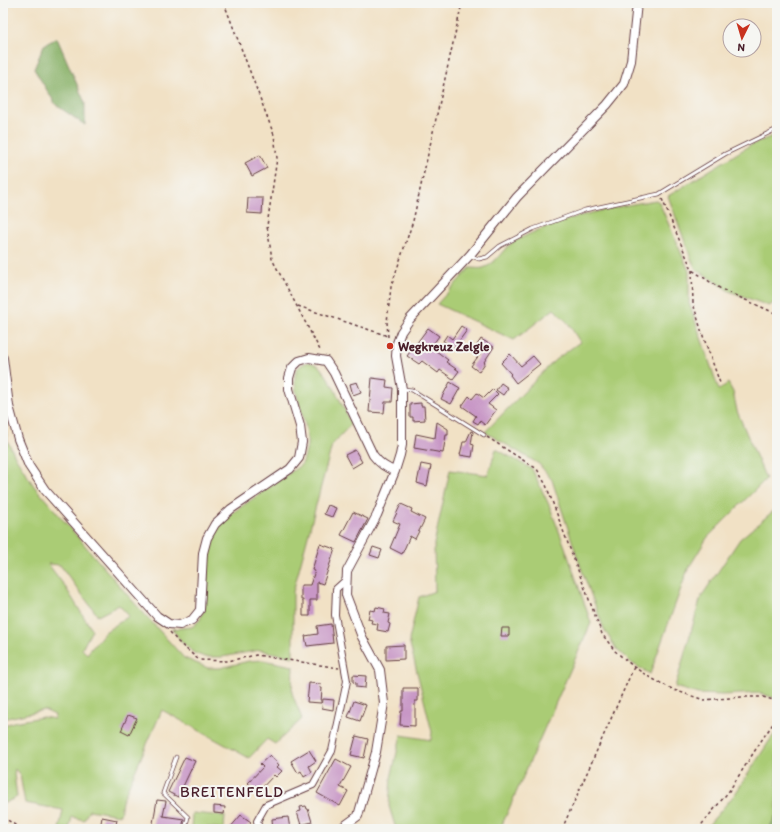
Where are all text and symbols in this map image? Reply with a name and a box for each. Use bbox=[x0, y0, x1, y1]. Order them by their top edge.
north arrow bbox=[722, 18, 762, 58]
text: N bbox=[737, 41, 745, 54]
place label: Wegkreuz Zelgle bbox=[398, 339, 490, 355]
marker: Wegkreuz Zelgle bbox=[385, 341, 395, 351]
district label: BREITENFELD bbox=[180, 783, 284, 801]

